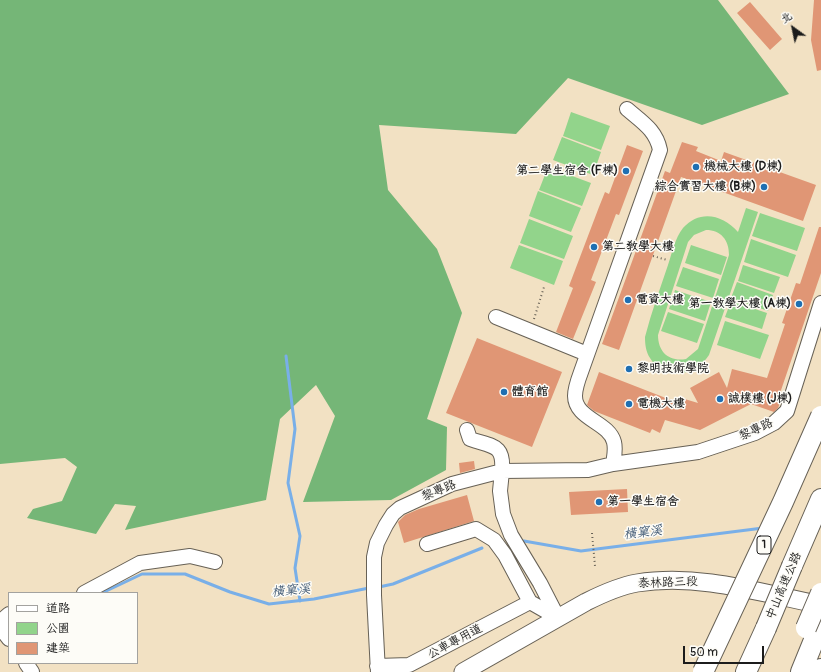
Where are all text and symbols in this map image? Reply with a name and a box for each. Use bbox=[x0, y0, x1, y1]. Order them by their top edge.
north arrow bbox=[773, 8, 813, 48]
text: 北 bbox=[778, 9, 794, 26]
place label: 機械大樓 (D棟) bbox=[704, 160, 782, 174]
marker: 機械大樓 (D棟) bbox=[691, 162, 701, 172]
place label: 第二學生宿舍 (F棟) bbox=[516, 164, 618, 178]
marker: 第二學生宿舍 (F棟) bbox=[621, 166, 631, 176]
place label: 綜合實習大樓 (B棟) bbox=[655, 180, 756, 194]
marker: 綜合實習大樓 (B棟) bbox=[759, 182, 769, 192]
place label: 第二教學大樓 bbox=[602, 240, 674, 254]
marker: 第二教學大樓 bbox=[589, 242, 599, 252]
place label: 電資大樓 bbox=[636, 293, 684, 307]
marker: 電資大樓 bbox=[623, 295, 633, 305]
place label: 第一教學大樓 (A棟) bbox=[689, 297, 791, 311]
marker: 第一教學大樓 (A棟) bbox=[794, 299, 804, 309]
place label: 黎明技術學院 bbox=[637, 362, 709, 376]
marker: 黎明技術學院 bbox=[624, 364, 634, 374]
place label: 體育館 bbox=[512, 385, 548, 399]
marker: 體育館 bbox=[499, 387, 509, 397]
place label: 誠樸樓 (J棟) bbox=[728, 392, 792, 406]
marker: 誠樸樓 (J棟) bbox=[715, 394, 725, 404]
place label: 電機大樓 bbox=[637, 397, 685, 411]
marker: 電機大樓 bbox=[624, 399, 634, 409]
street label: 黎專路 bbox=[737, 416, 775, 444]
street label: 黎專路 bbox=[420, 477, 458, 505]
place label: 第一學生宿舍 bbox=[607, 495, 679, 509]
marker: 第一學生宿舍 bbox=[594, 497, 604, 507]
water label: 橫窠溪 bbox=[623, 523, 663, 543]
road number: 1 bbox=[757, 536, 771, 554]
street label: 中山高速公路 bbox=[763, 550, 805, 622]
street label: 泰林路三段 bbox=[638, 575, 698, 591]
water label: 橫窠溪 bbox=[271, 582, 311, 600]
legend bbox=[8, 592, 138, 664]
text: 道路 bbox=[46, 601, 70, 616]
text: 公園 bbox=[46, 621, 70, 636]
street label: 公車專用道 bbox=[425, 622, 485, 662]
scale bar bbox=[685, 638, 766, 664]
text: 建築 bbox=[46, 641, 70, 656]
text: 50 m bbox=[690, 645, 718, 660]

